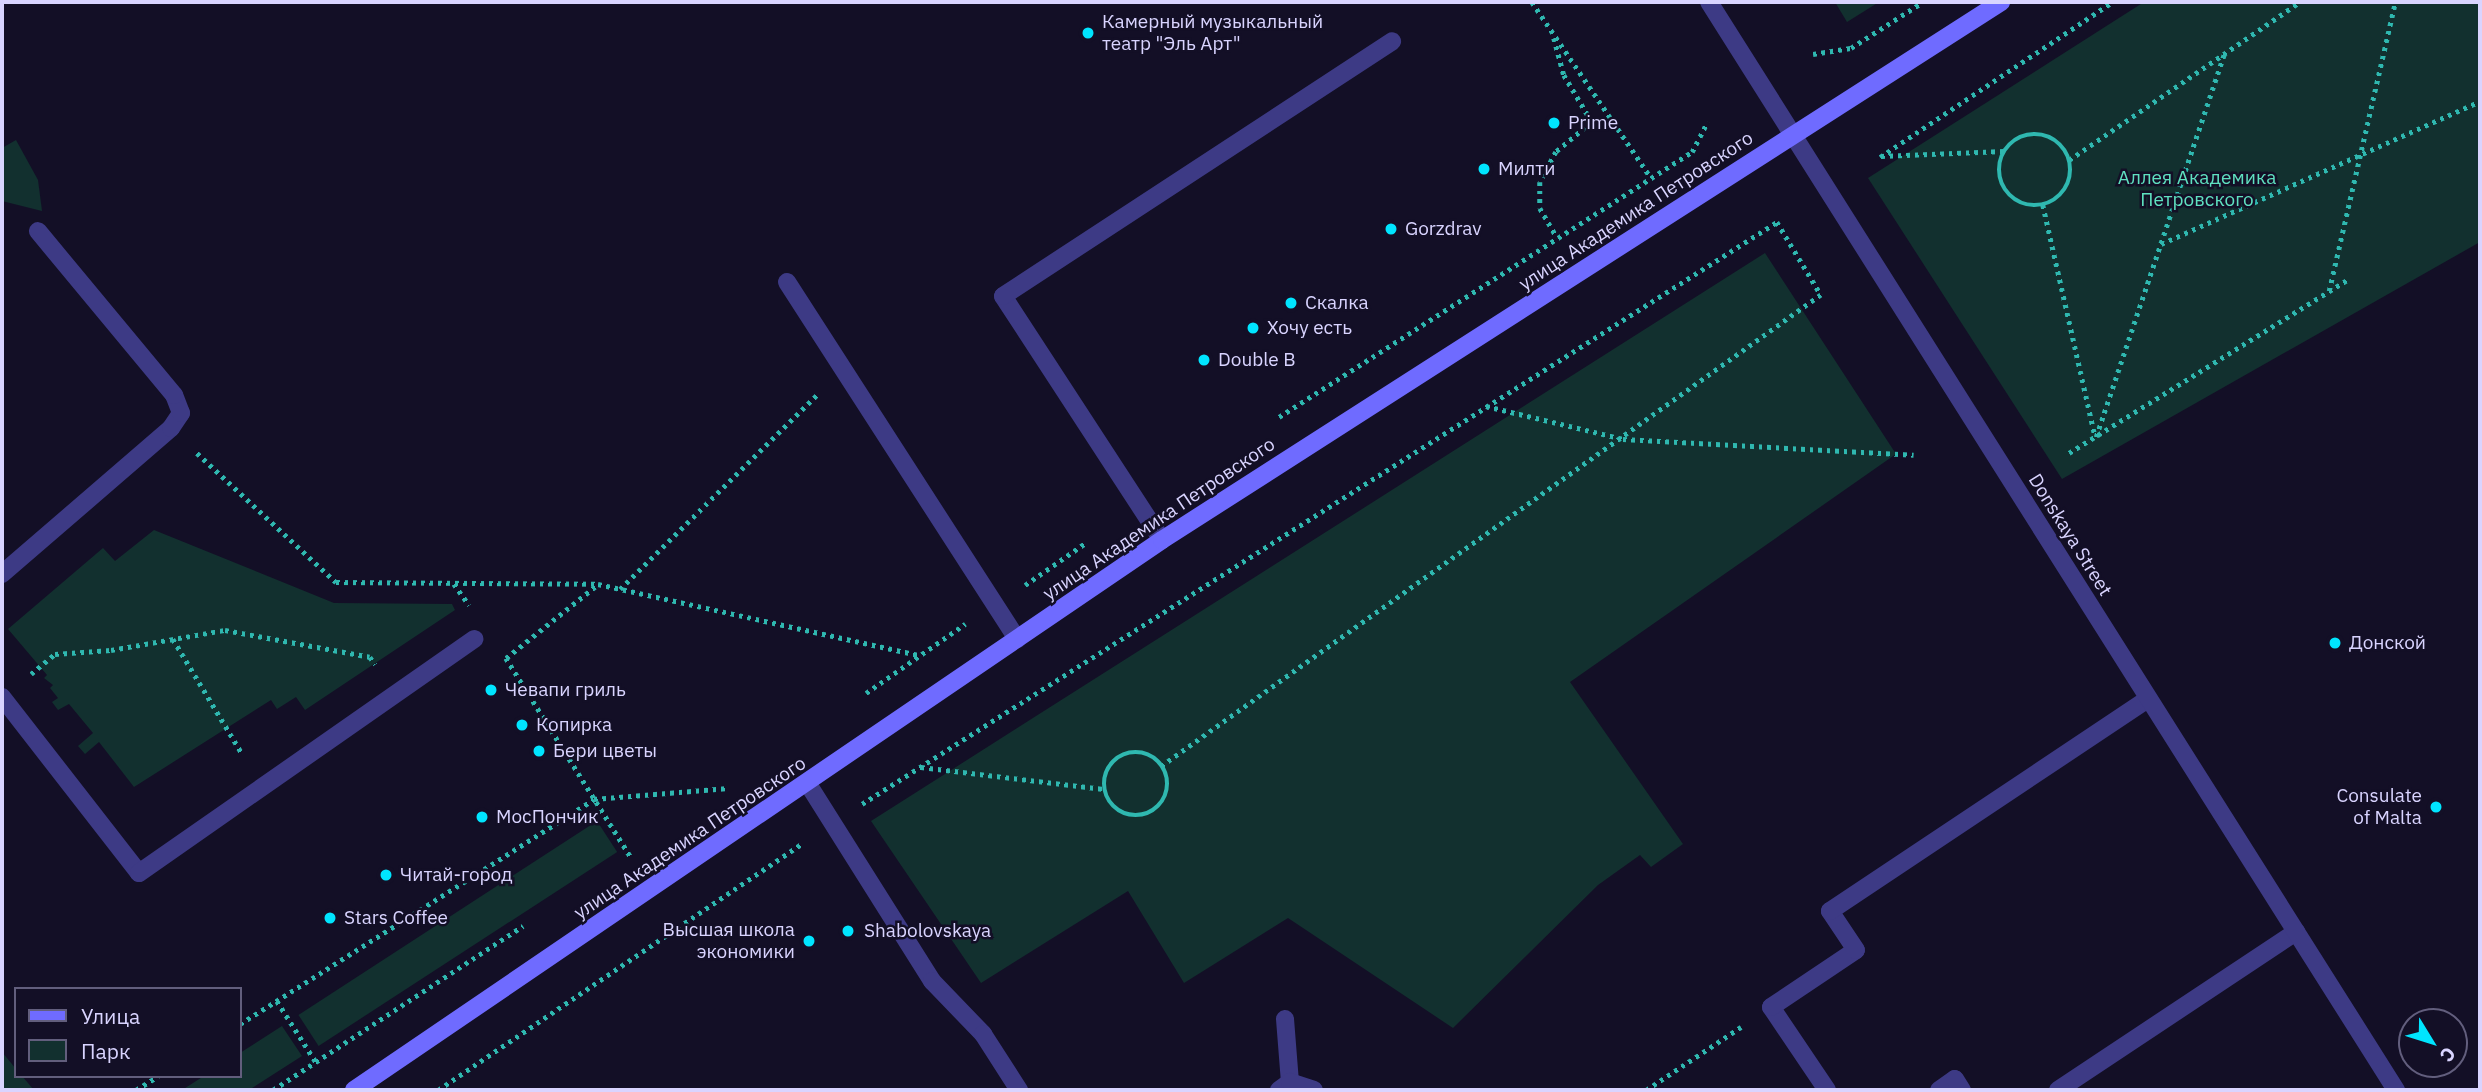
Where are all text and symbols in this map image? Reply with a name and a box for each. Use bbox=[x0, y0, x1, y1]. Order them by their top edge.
place label: Камерный музыкальный театр "Эль Арт" bbox=[1102, 11, 1323, 55]
marker: Камерный музыкальный театр "Эль Арт" bbox=[1080, 25, 1096, 41]
place label: Prime bbox=[1568, 112, 1618, 134]
marker: Prime bbox=[1546, 115, 1562, 131]
street label: улица Академика Петровского bbox=[1515, 127, 1757, 295]
place label: Милти bbox=[1498, 158, 1555, 180]
marker: Милти bbox=[1476, 161, 1492, 177]
park label: Аллея Академика Петровского bbox=[2118, 167, 2276, 211]
place label: Gorzdrav bbox=[1405, 218, 1482, 240]
marker: Gorzdrav bbox=[1383, 221, 1399, 237]
place label: Скалка bbox=[1305, 292, 1369, 314]
marker: Скалка bbox=[1283, 295, 1299, 311]
place label: Хочу есть bbox=[1267, 317, 1352, 339]
marker: Хочу есть bbox=[1245, 320, 1261, 336]
place label: Double B bbox=[1218, 349, 1296, 371]
marker: Double B bbox=[1196, 352, 1212, 368]
street label: улица Академика Петровского bbox=[1039, 433, 1279, 605]
street label: Donskaya Street bbox=[2023, 470, 2117, 600]
place label: Донской bbox=[2349, 632, 2426, 654]
marker: Донской bbox=[2327, 635, 2343, 651]
place label: Чевапи гриль bbox=[505, 679, 626, 701]
marker: Чевапи гриль bbox=[483, 682, 499, 698]
place label: Копирка bbox=[536, 714, 612, 736]
marker: Копирка bbox=[514, 717, 530, 733]
place label: Бери цветы bbox=[553, 740, 657, 762]
marker: Бери цветы bbox=[531, 743, 547, 759]
street label: улица Академика Петровского bbox=[570, 752, 810, 924]
place label: Consulate of Malta bbox=[2336, 785, 2422, 829]
marker: Consulate of Malta bbox=[2428, 799, 2444, 815]
place label: МосПончик bbox=[496, 806, 598, 828]
marker: МосПончик bbox=[474, 809, 490, 825]
place label: Читай-город bbox=[400, 864, 513, 886]
marker: Читай-город bbox=[378, 867, 394, 883]
place label: Stars Coffee bbox=[344, 907, 448, 929]
marker: Stars Coffee bbox=[322, 910, 338, 926]
place label: Высшая школа экономики bbox=[663, 919, 795, 963]
place label: Shabolovskaya bbox=[864, 920, 991, 942]
marker: Shabolovskaya bbox=[838, 921, 858, 941]
marker: Высшая школа экономики bbox=[801, 933, 817, 949]
legend bbox=[14, 987, 242, 1078]
text: Улица bbox=[81, 1002, 140, 1030]
north arrow bbox=[2398, 1008, 2468, 1078]
text: Парк bbox=[81, 1037, 131, 1065]
text: С bbox=[2435, 1042, 2461, 1067]

